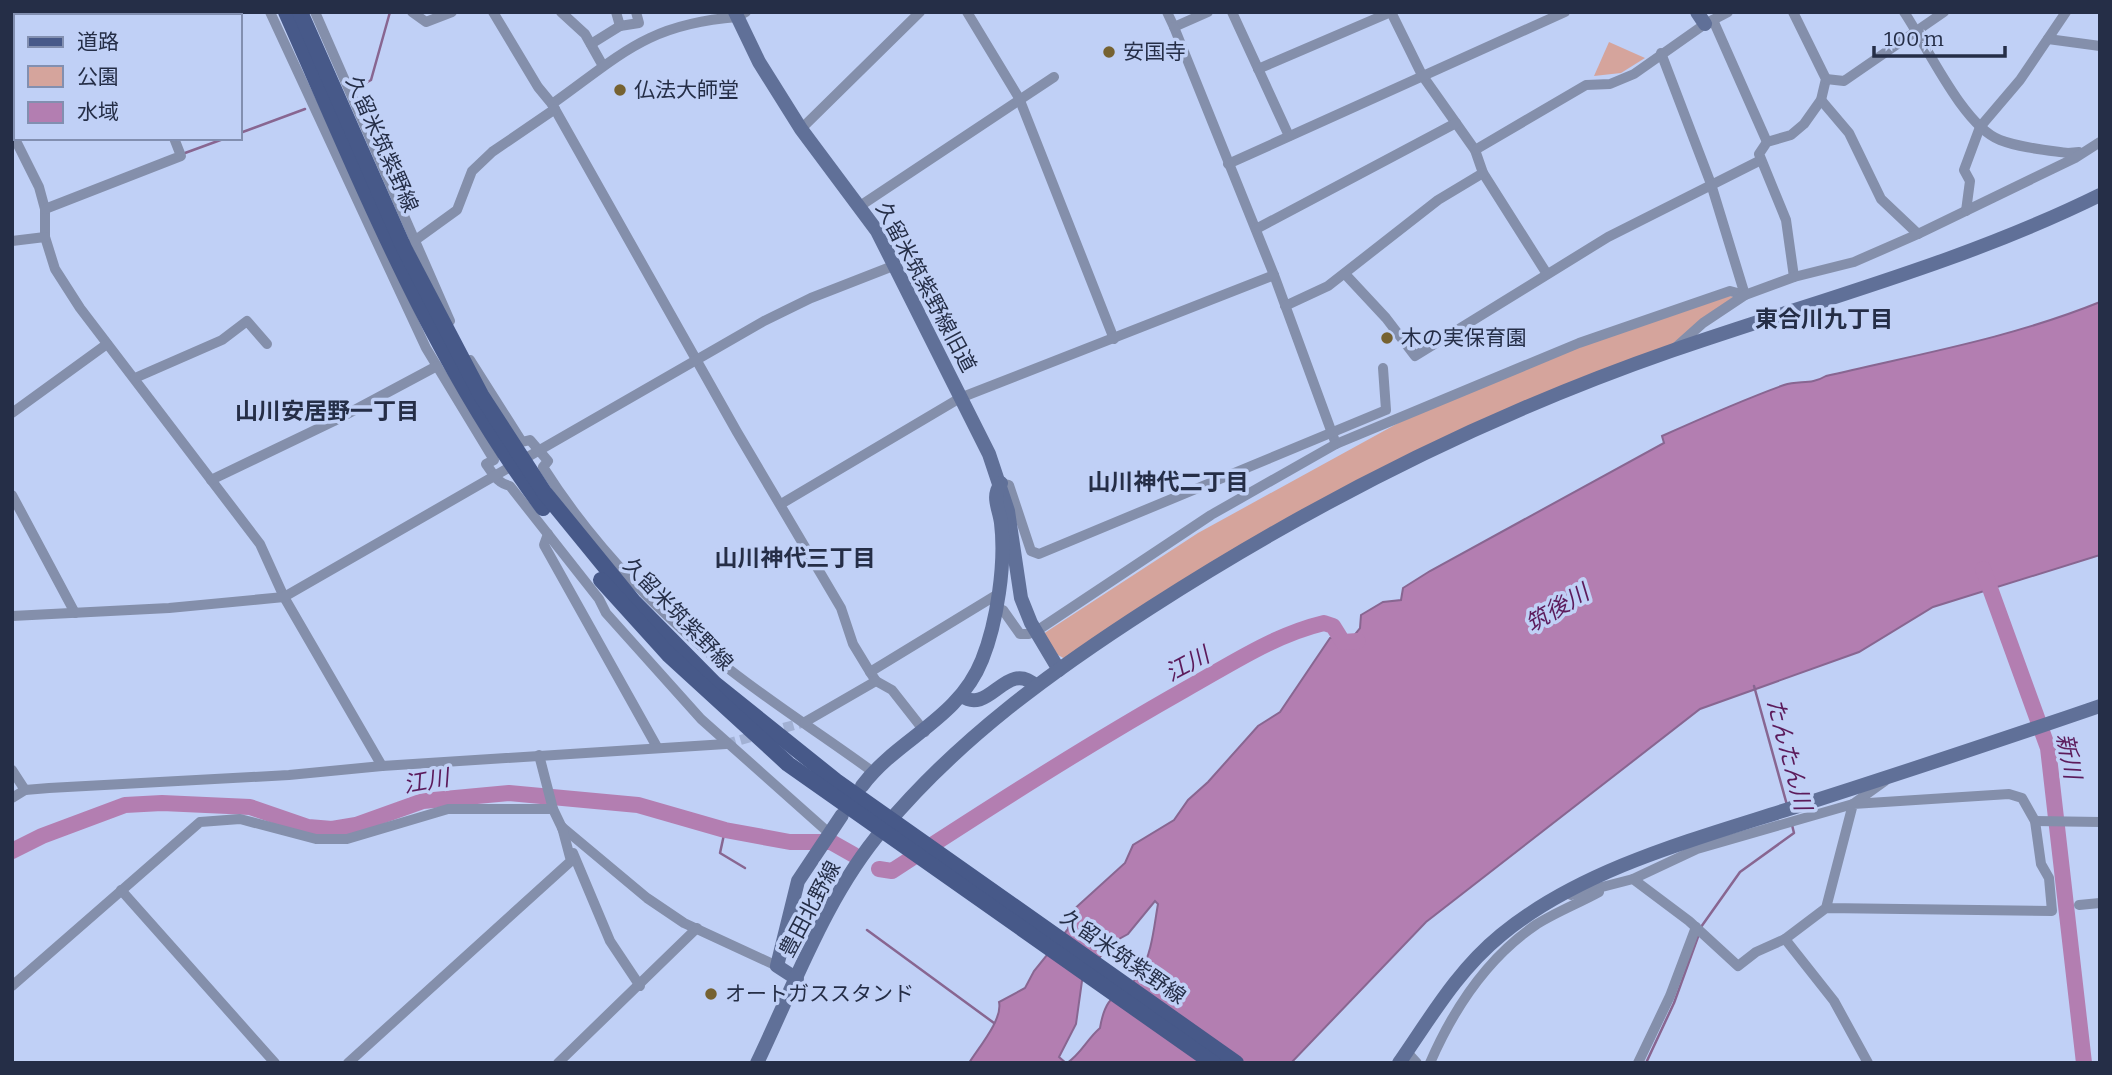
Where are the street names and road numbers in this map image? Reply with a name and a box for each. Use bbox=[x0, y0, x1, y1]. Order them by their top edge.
street label: 久留米筑紫野線 bbox=[340, 72, 424, 216]
street label: 久留米筑紫野線旧道 bbox=[870, 197, 982, 377]
street label: 久留米筑紫野線 bbox=[618, 552, 738, 676]
street label: 豊田北野線 bbox=[774, 857, 846, 961]
street label: 久留米筑紫野線 bbox=[1055, 904, 1191, 1010]

